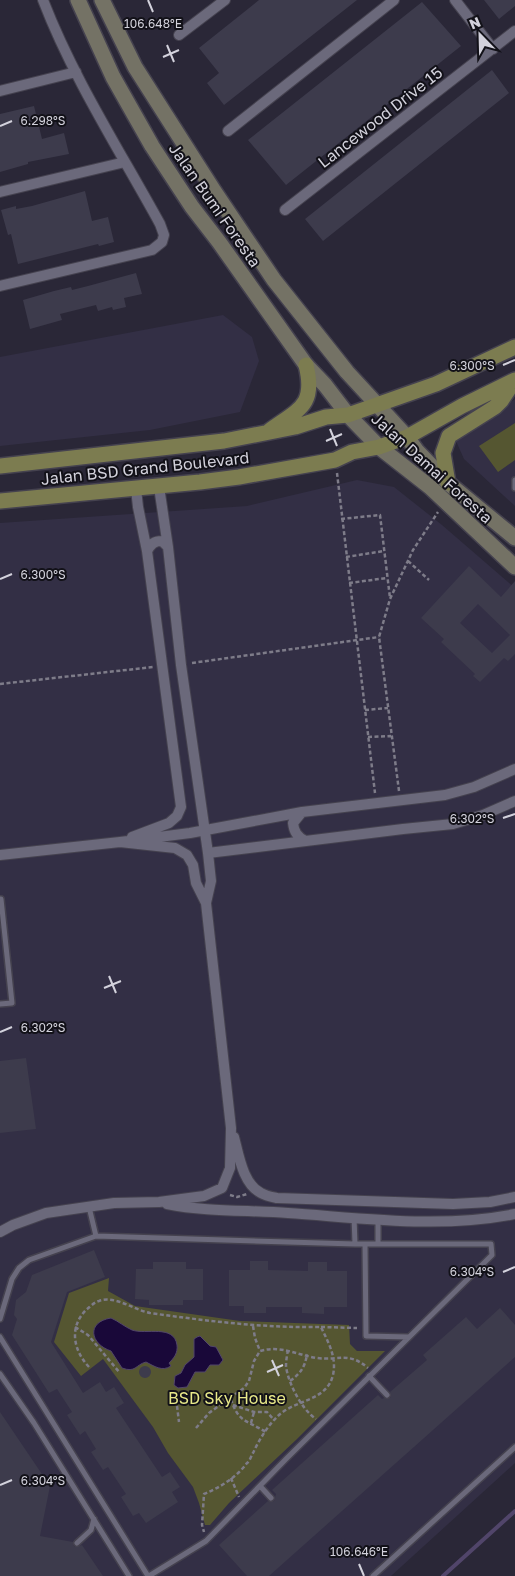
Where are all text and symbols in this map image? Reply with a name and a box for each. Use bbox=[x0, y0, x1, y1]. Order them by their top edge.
north arrow bbox=[455, 10, 505, 60]
text: N bbox=[467, 13, 483, 32]
text: 106.648°E bbox=[124, 16, 182, 31]
street label: Lancewood Drive 15 bbox=[314, 62, 446, 172]
text: 6.298°S bbox=[21, 113, 66, 128]
street label: Jalan Bumi Foresta bbox=[165, 139, 265, 271]
text: 6.300°S bbox=[449, 358, 495, 373]
street label: Jalan Damai Foresta bbox=[367, 408, 497, 528]
street label: Jalan BSD Grand Boulevard bbox=[40, 447, 250, 489]
text: 6.300°S bbox=[20, 567, 66, 582]
text: 6.302°S bbox=[450, 811, 495, 826]
text: 6.302°S bbox=[21, 1020, 66, 1035]
text: 6.304°S bbox=[450, 1264, 495, 1279]
park label: BSD Sky House bbox=[168, 1388, 286, 1408]
text: 6.304°S bbox=[21, 1473, 66, 1488]
text: 106.646°E bbox=[330, 1544, 388, 1559]

